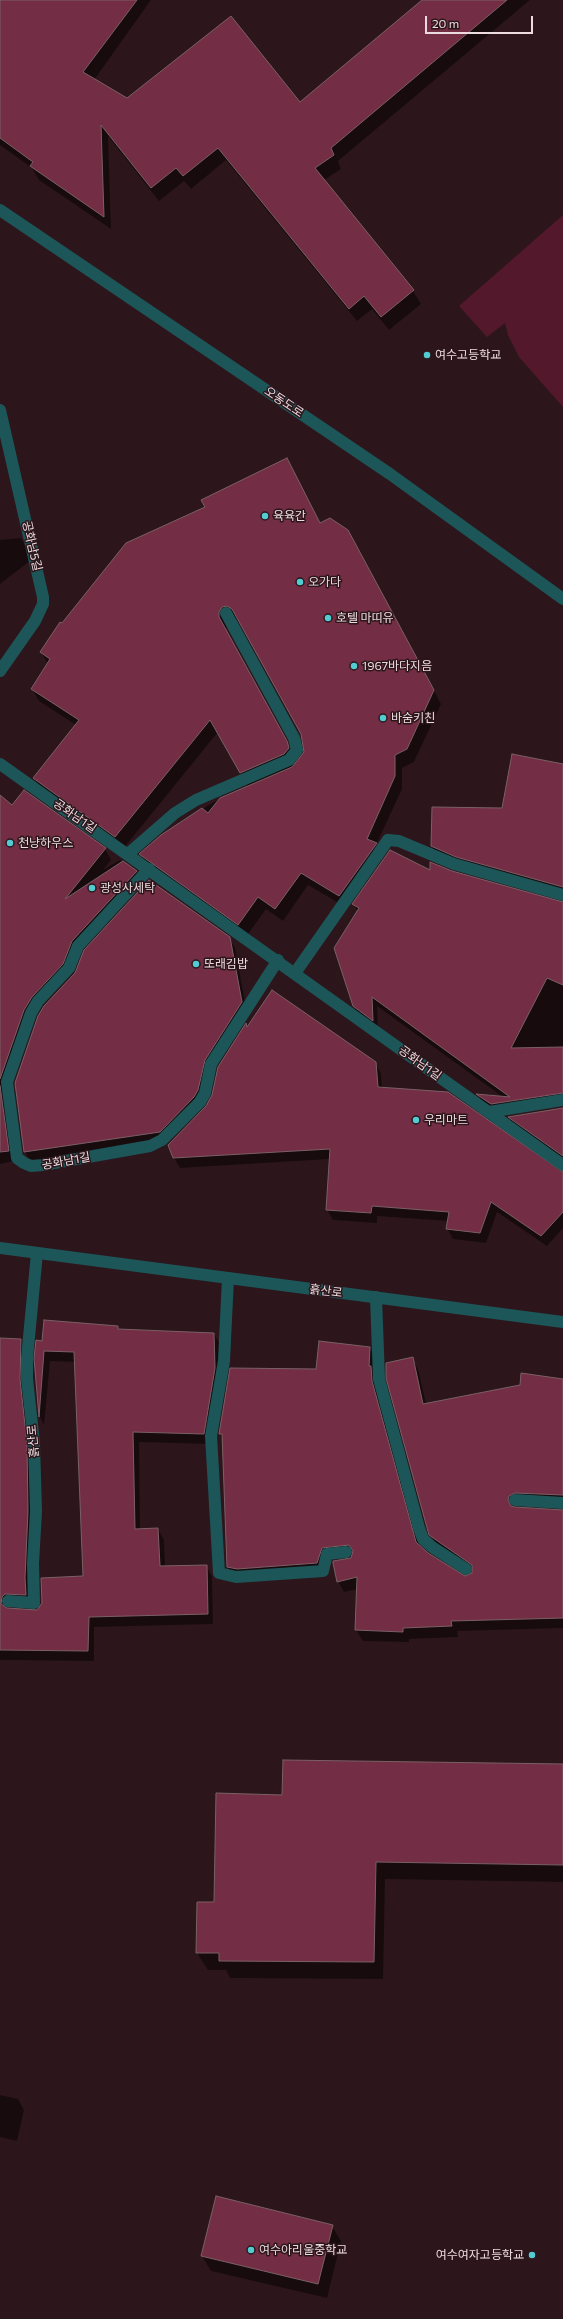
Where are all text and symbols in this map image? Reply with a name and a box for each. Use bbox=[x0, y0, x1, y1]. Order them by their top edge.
scale bar bbox=[427, 8, 535, 34]
text: 20 m bbox=[432, 16, 459, 30]
place label: 여수고등학교 bbox=[435, 348, 501, 362]
marker: 여수고등학교 bbox=[422, 350, 432, 360]
street label: 오동도로 bbox=[262, 384, 306, 420]
place label: 육육간 bbox=[273, 509, 306, 523]
marker: 육육간 bbox=[260, 511, 270, 521]
street label: 공화남5길 bbox=[19, 520, 45, 572]
place label: 오가다 bbox=[308, 575, 341, 589]
marker: 오가다 bbox=[295, 577, 305, 587]
place label: 호텔 마띠유 bbox=[336, 611, 393, 625]
marker: 호텔 마띠유 bbox=[323, 613, 333, 623]
place label: 1967바다지음 bbox=[362, 659, 432, 673]
marker: 1967바다지음 bbox=[349, 661, 359, 671]
place label: 바숨키친 bbox=[391, 711, 435, 725]
marker: 바숨키친 bbox=[378, 713, 388, 723]
street label: 공화남1길 bbox=[51, 796, 99, 836]
place label: 천냥하우스 bbox=[18, 836, 73, 850]
marker: 천냥하우스 bbox=[5, 838, 15, 848]
place label: 광성사세탁 bbox=[100, 881, 155, 895]
marker: 광성사세탁 bbox=[87, 883, 97, 893]
place label: 또래김밥 bbox=[204, 957, 248, 971]
marker: 또래김밥 bbox=[191, 959, 201, 969]
street label: 공화남1길 bbox=[396, 1043, 444, 1083]
place label: 우리마트 bbox=[424, 1113, 468, 1127]
marker: 우리마트 bbox=[411, 1115, 421, 1125]
street label: 공화남1길 bbox=[40, 1150, 92, 1172]
street label: 흙산로 bbox=[309, 1282, 343, 1300]
street label: 흙산로 bbox=[24, 1424, 42, 1458]
place label: 여수아리울중학교 bbox=[259, 2243, 347, 2257]
marker: 여수아리울중학교 bbox=[246, 2245, 256, 2255]
place label: 여수여자고등학교 bbox=[436, 2248, 524, 2262]
marker: 여수여자고등학교 bbox=[527, 2250, 537, 2260]

